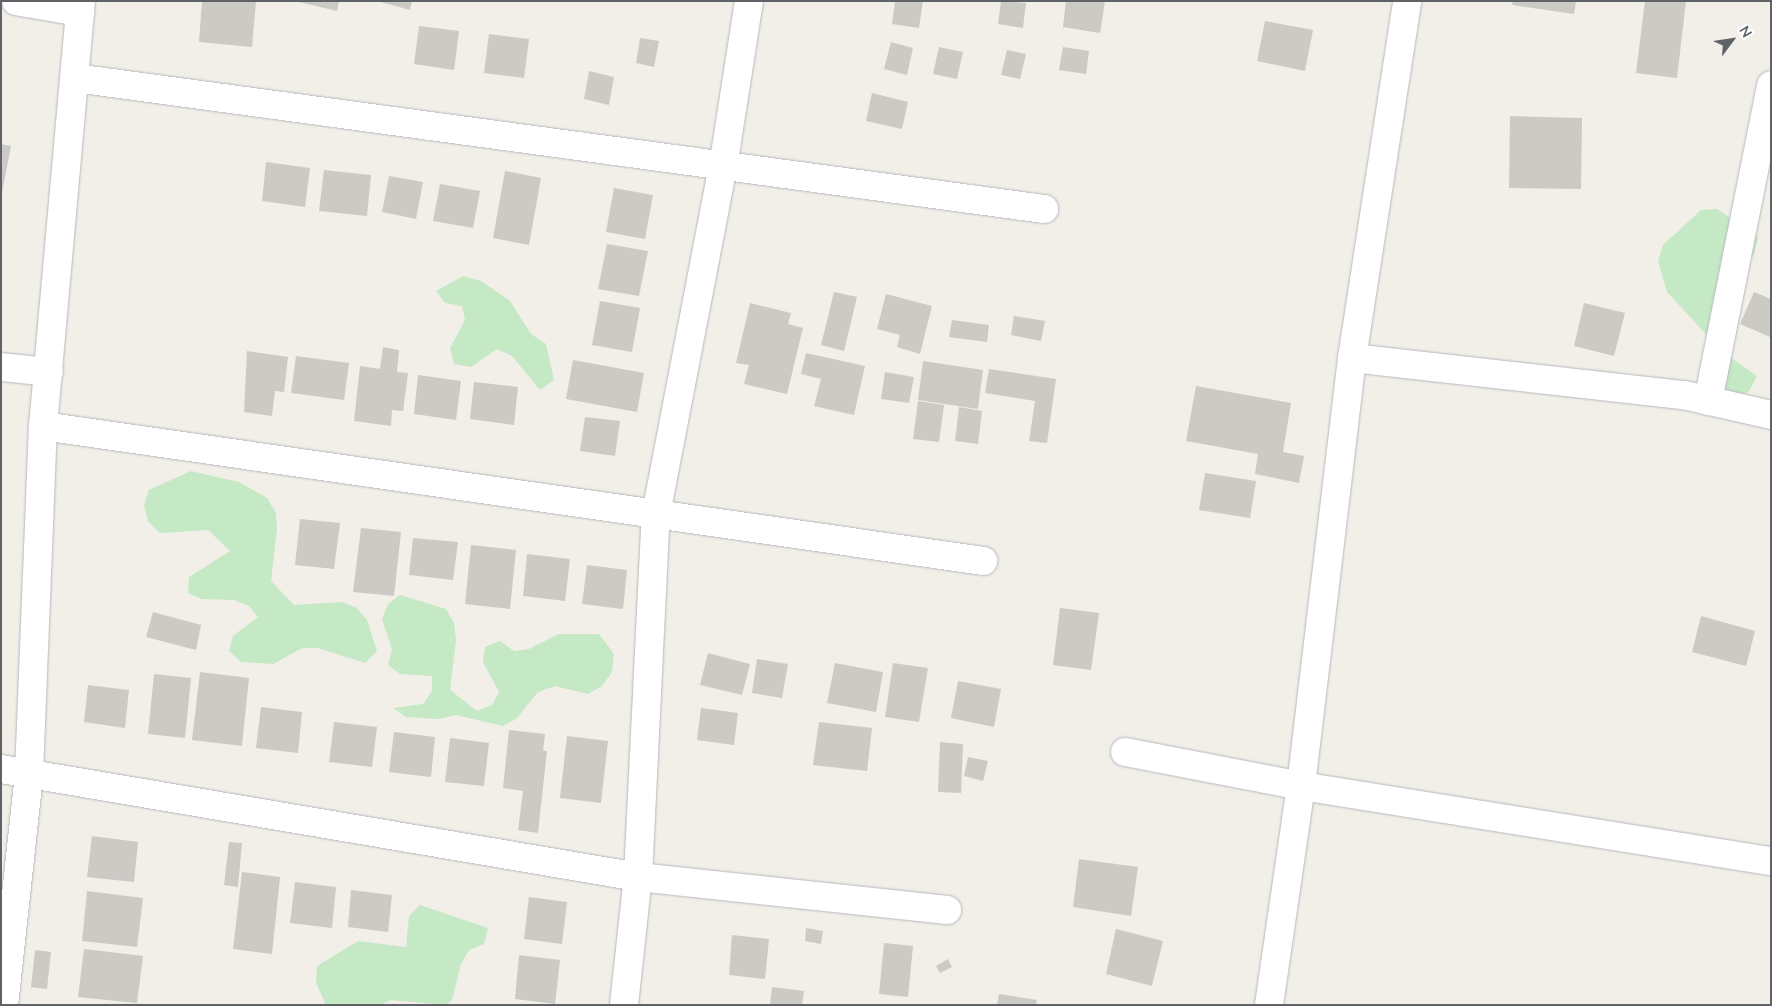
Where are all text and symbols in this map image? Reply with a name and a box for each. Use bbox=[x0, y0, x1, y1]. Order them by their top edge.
north arrow bbox=[1707, 15, 1757, 65]
text: N bbox=[1734, 23, 1756, 41]

